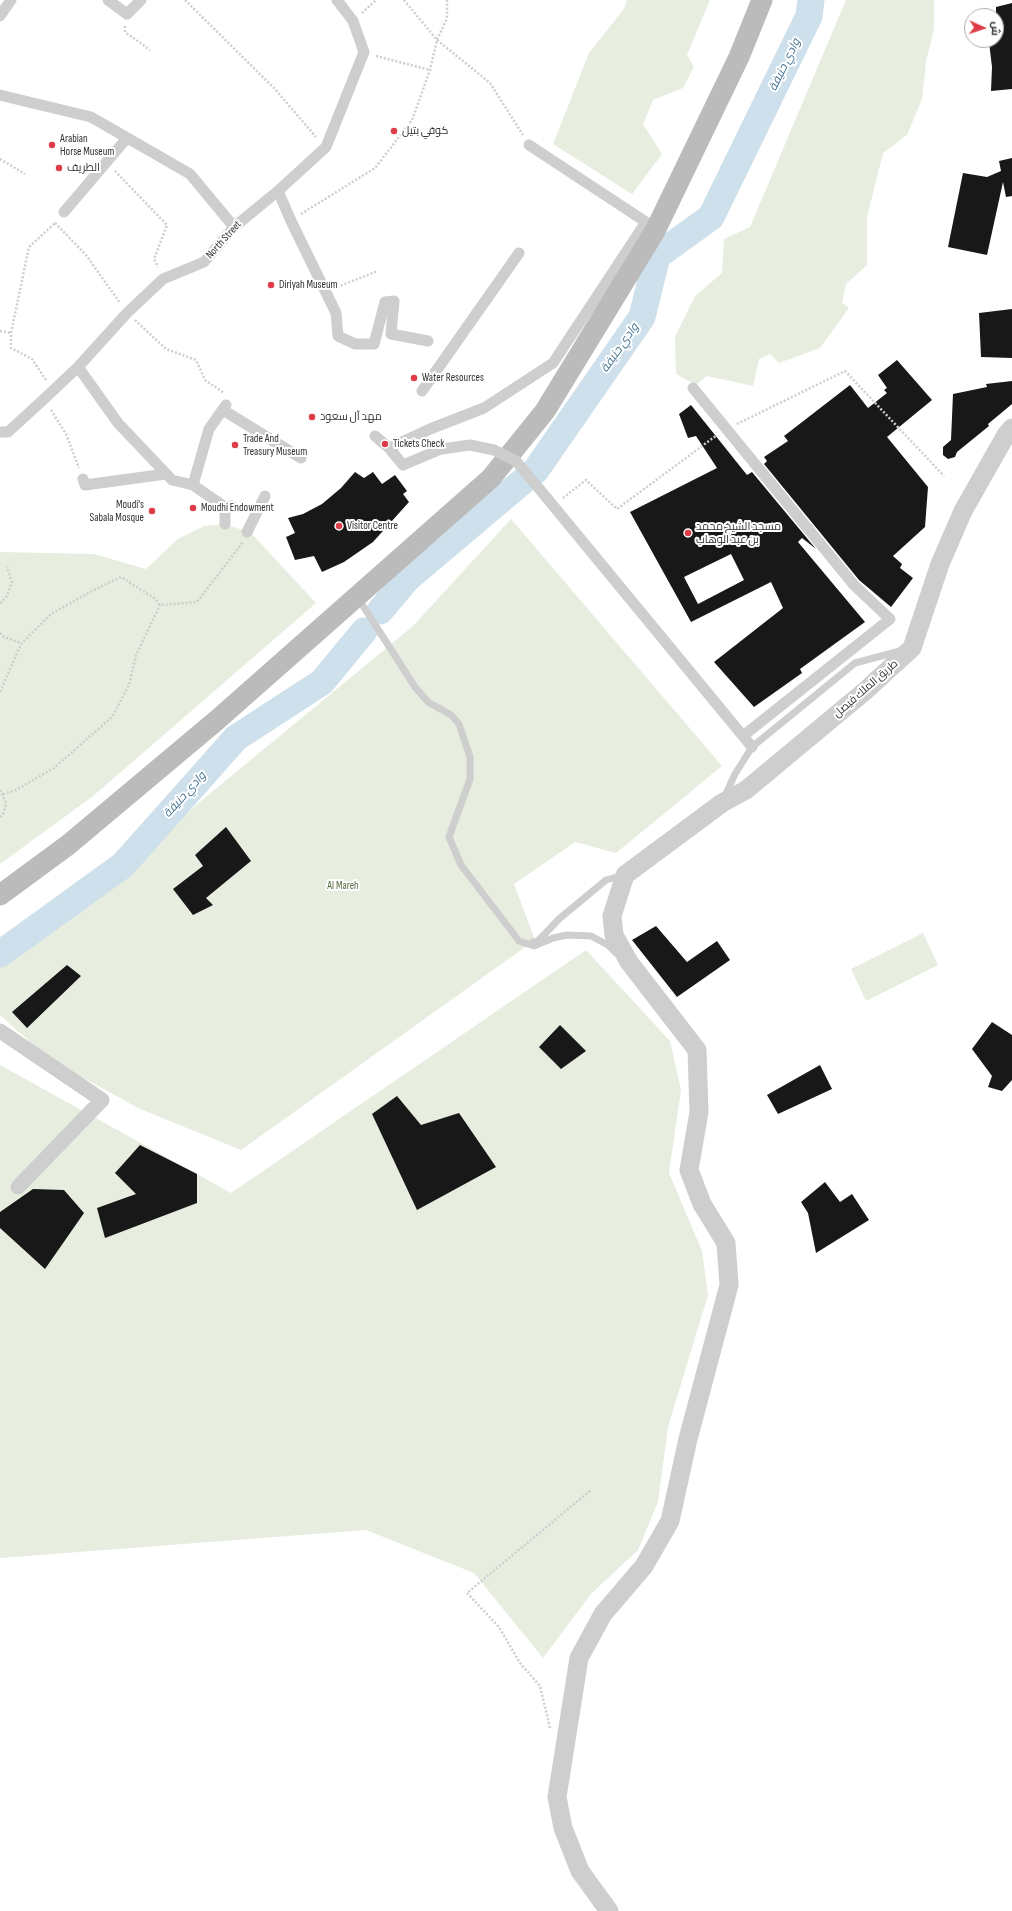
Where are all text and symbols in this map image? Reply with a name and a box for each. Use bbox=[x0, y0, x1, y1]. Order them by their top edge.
north arrow bbox=[964, 8, 1004, 48]
text: ش bbox=[989, 21, 1002, 36]
water label: وادي حنيفة bbox=[766, 36, 804, 94]
place label: كوفي بتيل bbox=[402, 124, 448, 138]
marker: كوفي بتيل bbox=[389, 126, 399, 136]
place label: Arabian Horse Museum bbox=[60, 132, 114, 158]
marker: Arabian Horse Museum bbox=[47, 140, 57, 150]
place label: الطريف bbox=[67, 161, 100, 175]
marker: الطريف bbox=[54, 163, 64, 173]
street label: North Street bbox=[204, 218, 244, 262]
place label: Diriyah Museum bbox=[279, 278, 338, 292]
marker: Diriyah Museum bbox=[266, 280, 276, 290]
water label: وادي حنيفة bbox=[598, 321, 642, 375]
place label: Water Resources bbox=[422, 371, 484, 385]
marker: Water Resources bbox=[409, 373, 419, 383]
place label: مهد آل سعود bbox=[320, 410, 382, 424]
marker: مهد آل سعود bbox=[307, 412, 317, 422]
place label: Trade And Treasury Museum bbox=[243, 432, 307, 458]
place label: Tickets Check bbox=[393, 437, 444, 451]
marker: Tickets Check bbox=[380, 439, 390, 449]
marker: Trade And Treasury Museum bbox=[230, 440, 240, 450]
place label: Moudi's Sabala Mosque bbox=[90, 498, 144, 524]
place label: Moudhi Endowment bbox=[201, 501, 274, 515]
marker: Moudhi Endowment bbox=[188, 503, 198, 513]
marker: Moudi's Sabala Mosque bbox=[147, 506, 157, 516]
place label: Visitor Centre bbox=[347, 519, 398, 533]
place label: مسجد الشيخ محمد بن عبد الوهاب bbox=[696, 520, 781, 546]
marker: Visitor Centre bbox=[334, 521, 344, 531]
marker: مسجد الشيخ محمد بن عبد الوهاب bbox=[683, 528, 693, 538]
street label: طريق الملك فيصل bbox=[831, 657, 901, 721]
water label: وادي حنيفة bbox=[161, 769, 209, 821]
park label: Al Mareh bbox=[327, 879, 359, 893]

